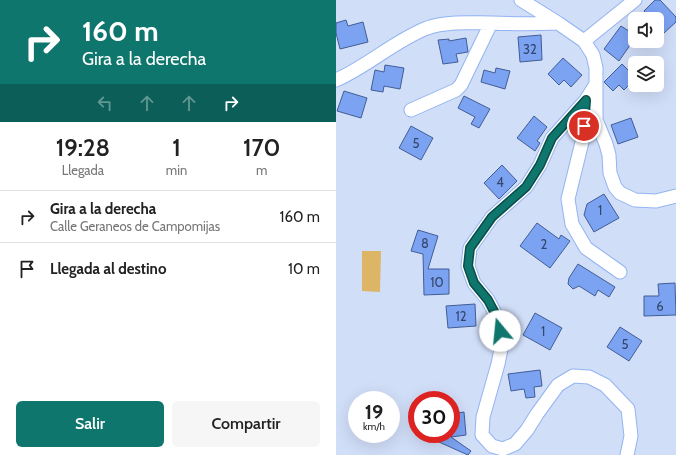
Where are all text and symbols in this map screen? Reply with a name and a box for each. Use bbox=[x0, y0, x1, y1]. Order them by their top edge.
map controls bbox=[628, 12, 664, 92]
button: sound bbox=[628, 12, 664, 48]
text: 160 m bbox=[82, 14, 158, 48]
icon: right bbox=[16, 16, 68, 68]
house number: 32 bbox=[523, 41, 537, 57]
text: Gira a la derecha bbox=[82, 48, 206, 70]
button: layers bbox=[628, 56, 664, 92]
icon: left bbox=[94, 92, 116, 114]
icon: ahead bbox=[136, 92, 158, 114]
icon: ahead bbox=[178, 92, 200, 114]
icon: right bbox=[220, 92, 242, 114]
pin bbox=[567, 109, 601, 143]
icon: arrive bbox=[573, 115, 595, 137]
text: 19:28 bbox=[56, 133, 110, 162]
text: 1 bbox=[172, 133, 181, 162]
text: 170 bbox=[243, 133, 280, 162]
house number: 5 bbox=[412, 135, 420, 151]
text: Llegada bbox=[62, 162, 104, 178]
text: min bbox=[166, 162, 187, 178]
text: m bbox=[256, 162, 267, 178]
house number: 4 bbox=[496, 174, 504, 190]
text: Gira a la derecha bbox=[50, 200, 156, 218]
house number: 1 bbox=[598, 202, 602, 218]
icon: right bbox=[16, 206, 38, 228]
text: 160 m bbox=[280, 208, 320, 226]
text: Calle Geraneos de Campomijas bbox=[50, 218, 220, 234]
house number: 8 bbox=[421, 235, 429, 251]
house number: 2 bbox=[541, 236, 548, 252]
icon: arrive bbox=[16, 258, 38, 280]
text: Llegada al destino bbox=[50, 260, 166, 278]
text: 10 m bbox=[288, 260, 320, 278]
house number: 10 bbox=[430, 274, 444, 290]
house number: 6 bbox=[656, 298, 664, 314]
house number: 12 bbox=[455, 308, 467, 324]
position arrow bbox=[479, 310, 521, 352]
house number: 1 bbox=[541, 323, 545, 339]
house number: 5 bbox=[621, 336, 629, 352]
speed limit sign: 30 bbox=[408, 391, 460, 443]
text: 19 bbox=[365, 400, 383, 424]
button: Salir bbox=[16, 401, 164, 447]
button: Compartir bbox=[172, 401, 320, 447]
text: km/h bbox=[363, 420, 385, 433]

